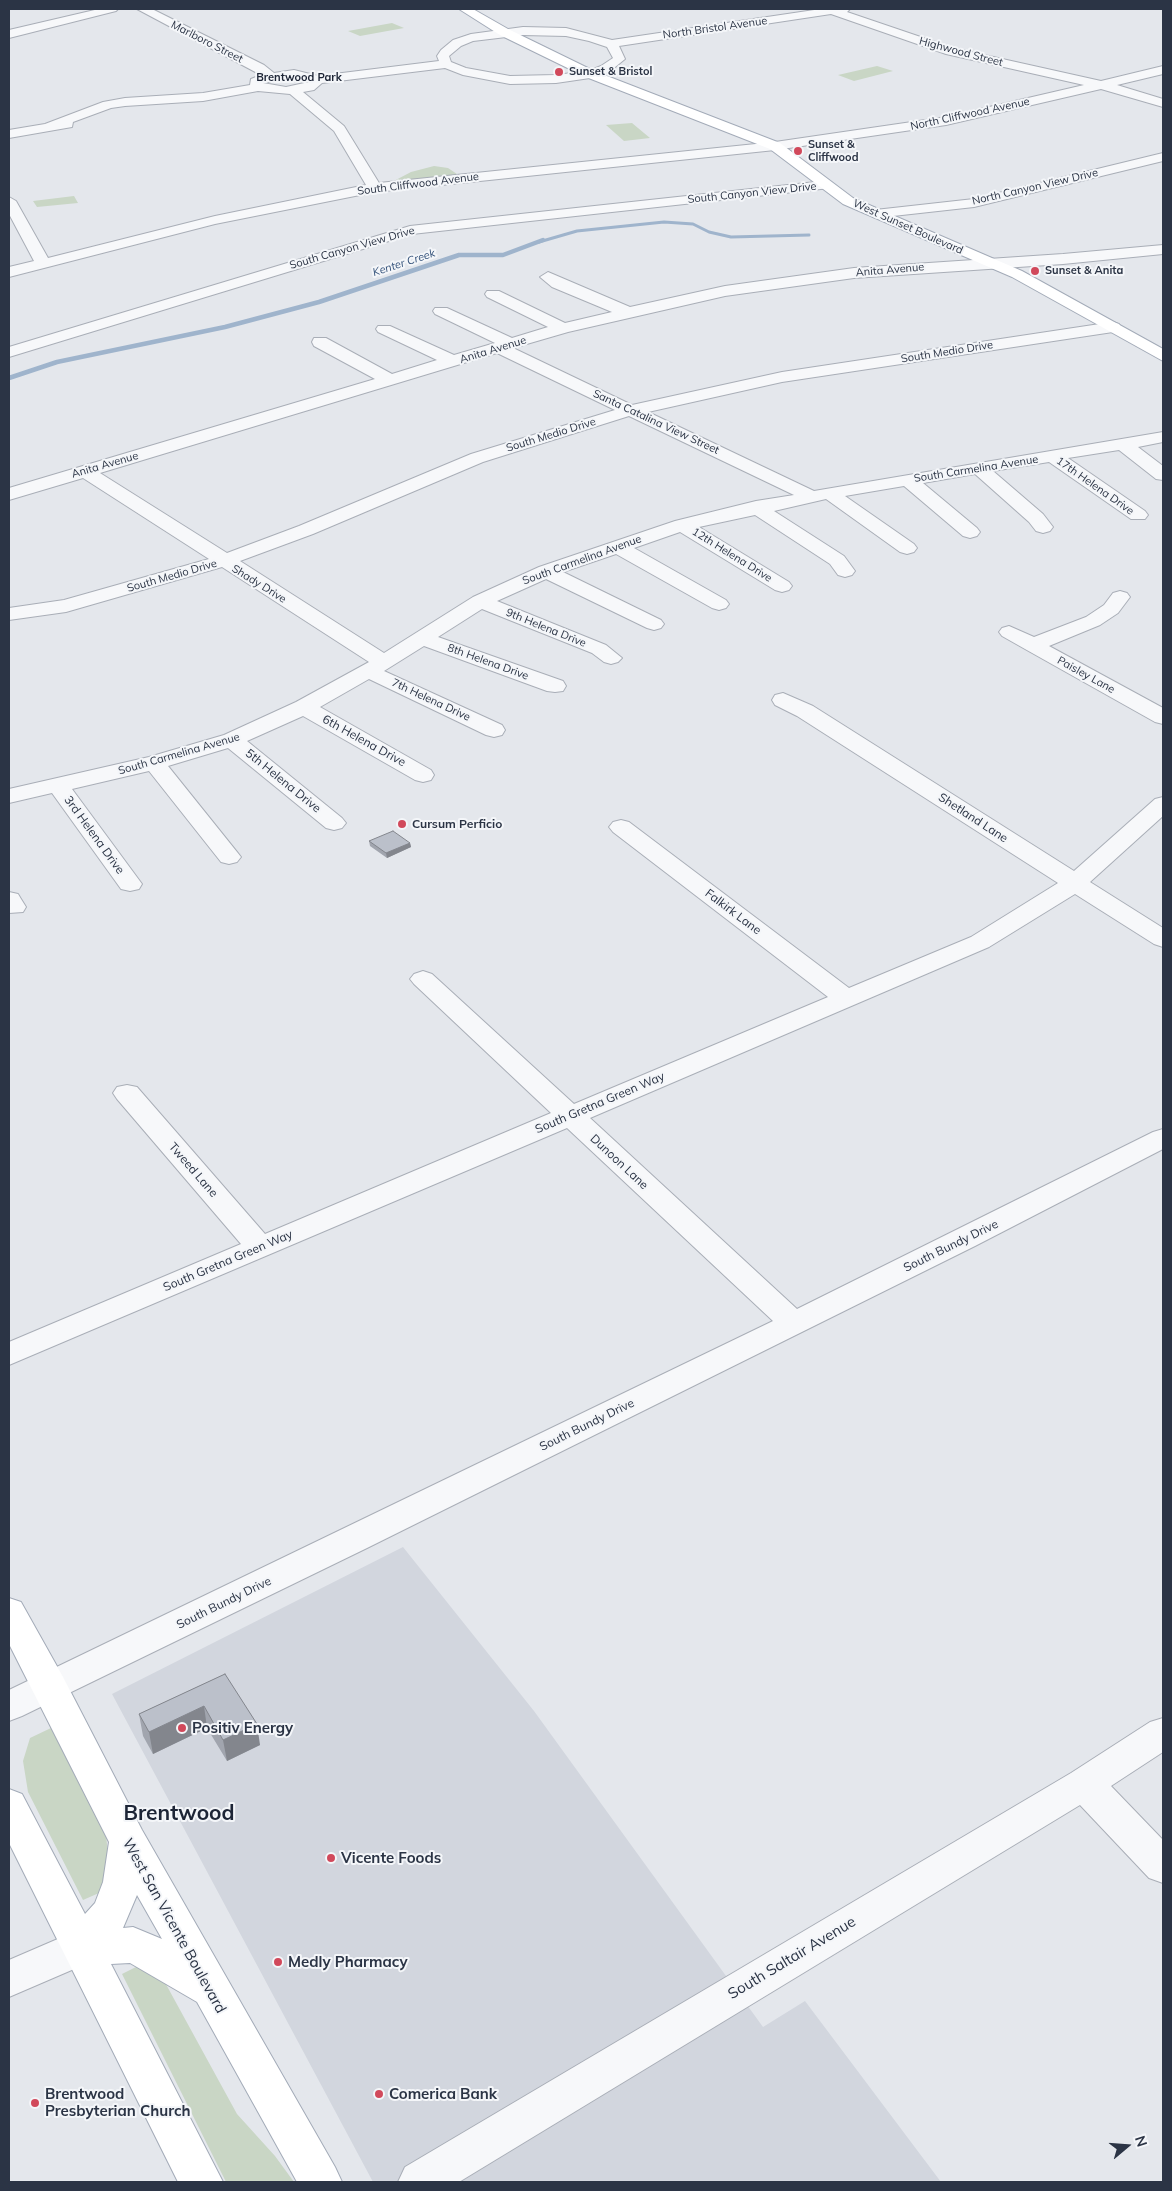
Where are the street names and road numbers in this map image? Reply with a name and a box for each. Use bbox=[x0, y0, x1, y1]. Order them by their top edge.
street label: North Bristol Avenue bbox=[662, 14, 768, 42]
street label: Marlboro Street bbox=[169, 18, 245, 66]
street label: Highwood Street bbox=[918, 34, 1004, 70]
street label: North Cliffwood Avenue bbox=[909, 95, 1031, 133]
street label: North Canyon View Drive bbox=[971, 166, 1099, 208]
street label: South Cliffwood Avenue bbox=[356, 170, 480, 198]
street label: South Canyon View Drive bbox=[687, 180, 817, 206]
street label: West Sunset Boulevard bbox=[851, 197, 965, 257]
street label: South Canyon View Drive bbox=[288, 224, 416, 272]
street label: Anita Avenue bbox=[855, 260, 925, 280]
street label: Anita Avenue bbox=[458, 334, 528, 366]
street label: South Medio Drive bbox=[900, 338, 994, 366]
street label: Santa Catalina View Street bbox=[591, 387, 721, 457]
street label: South Medio Drive bbox=[505, 415, 597, 455]
street label: Anita Avenue bbox=[70, 449, 140, 481]
street label: South Carmelina Avenue bbox=[913, 453, 1039, 485]
street label: 17th Helena Drive bbox=[1054, 454, 1136, 518]
street label: 12th Helena Drive bbox=[690, 525, 774, 585]
street label: South Carmelina Avenue bbox=[521, 532, 643, 588]
street label: South Medio Drive bbox=[125, 557, 219, 595]
street label: Shady Drive bbox=[229, 562, 289, 606]
street label: 9th Helena Drive bbox=[504, 606, 588, 650]
street label: 8th Helena Drive bbox=[446, 641, 530, 683]
street label: Paisley Lane bbox=[1055, 654, 1117, 696]
street label: 7th Helena Drive bbox=[390, 676, 472, 724]
street label: 6th Helena Drive bbox=[320, 712, 408, 770]
street label: South Carmelina Avenue bbox=[117, 730, 241, 778]
street label: 5th Helena Drive bbox=[242, 746, 324, 816]
street label: Shetland Lane bbox=[936, 790, 1010, 846]
street label: 3rd Helena Drive bbox=[61, 793, 127, 877]
street label: Falkirk Lane bbox=[702, 886, 764, 938]
street label: South Gretna Green Way bbox=[533, 1069, 667, 1137]
street label: Dunoon Lane bbox=[587, 1131, 651, 1193]
street label: Tweed Lane bbox=[165, 1140, 221, 1200]
street label: South Bundy Drive bbox=[901, 1217, 1001, 1275]
street label: South Gretna Green Way bbox=[161, 1227, 295, 1295]
street label: South Bundy Drive bbox=[537, 1396, 637, 1454]
street label: South Bundy Drive bbox=[174, 1574, 274, 1632]
street label: West San Vicente Boulevard bbox=[118, 1835, 230, 2017]
street label: South Saltair Avenue bbox=[725, 1913, 859, 2003]

